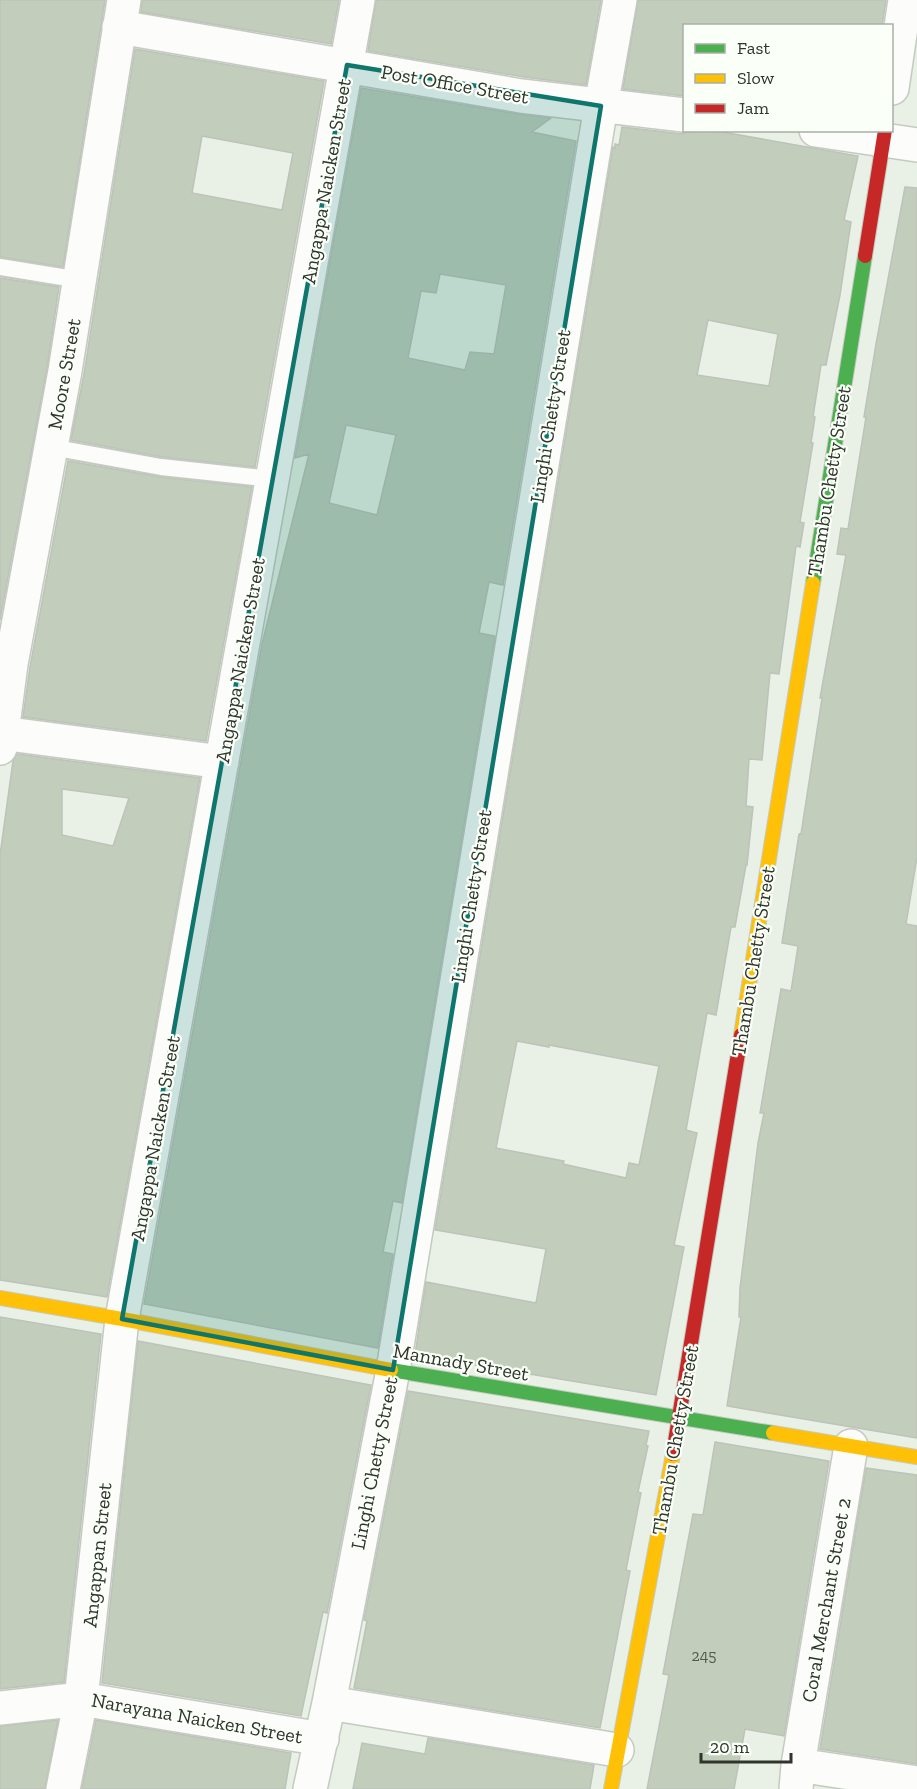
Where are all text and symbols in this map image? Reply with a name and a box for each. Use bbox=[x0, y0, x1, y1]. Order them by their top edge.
legend bbox=[683, 24, 893, 132]
text: Fast bbox=[737, 37, 770, 59]
street label: Post Office Street bbox=[379, 59, 531, 109]
text: Slow bbox=[737, 67, 774, 89]
street label: Angappa Naicken Street bbox=[296, 76, 356, 286]
text: Jam bbox=[737, 97, 769, 119]
street label: Moore Street bbox=[42, 316, 86, 432]
street label: Linghi Chetty Street bbox=[524, 327, 576, 505]
street label: Thambu Chetty Street bbox=[802, 384, 856, 578]
street label: Angappa Naicken Street bbox=[210, 555, 270, 765]
street label: Linghi Chetty Street bbox=[445, 807, 497, 985]
street label: Thambu Chetty Street bbox=[726, 864, 780, 1058]
street label: Angappa Naicken Street bbox=[125, 1033, 185, 1243]
street label: Mannady Street bbox=[391, 1338, 531, 1386]
street label: Thambu Chetty Street bbox=[646, 1343, 704, 1537]
street label: Linghi Chetty Street bbox=[345, 1374, 403, 1551]
street label: Angappan Street bbox=[77, 1481, 117, 1629]
street label: Coral Merchant Street 2 bbox=[796, 1496, 856, 1704]
house number: 245 bbox=[691, 1646, 717, 1665]
street label: Narayana Naicken Street bbox=[90, 1688, 305, 1749]
scale bar bbox=[701, 1726, 791, 1764]
text: 20 m bbox=[710, 1736, 750, 1758]

